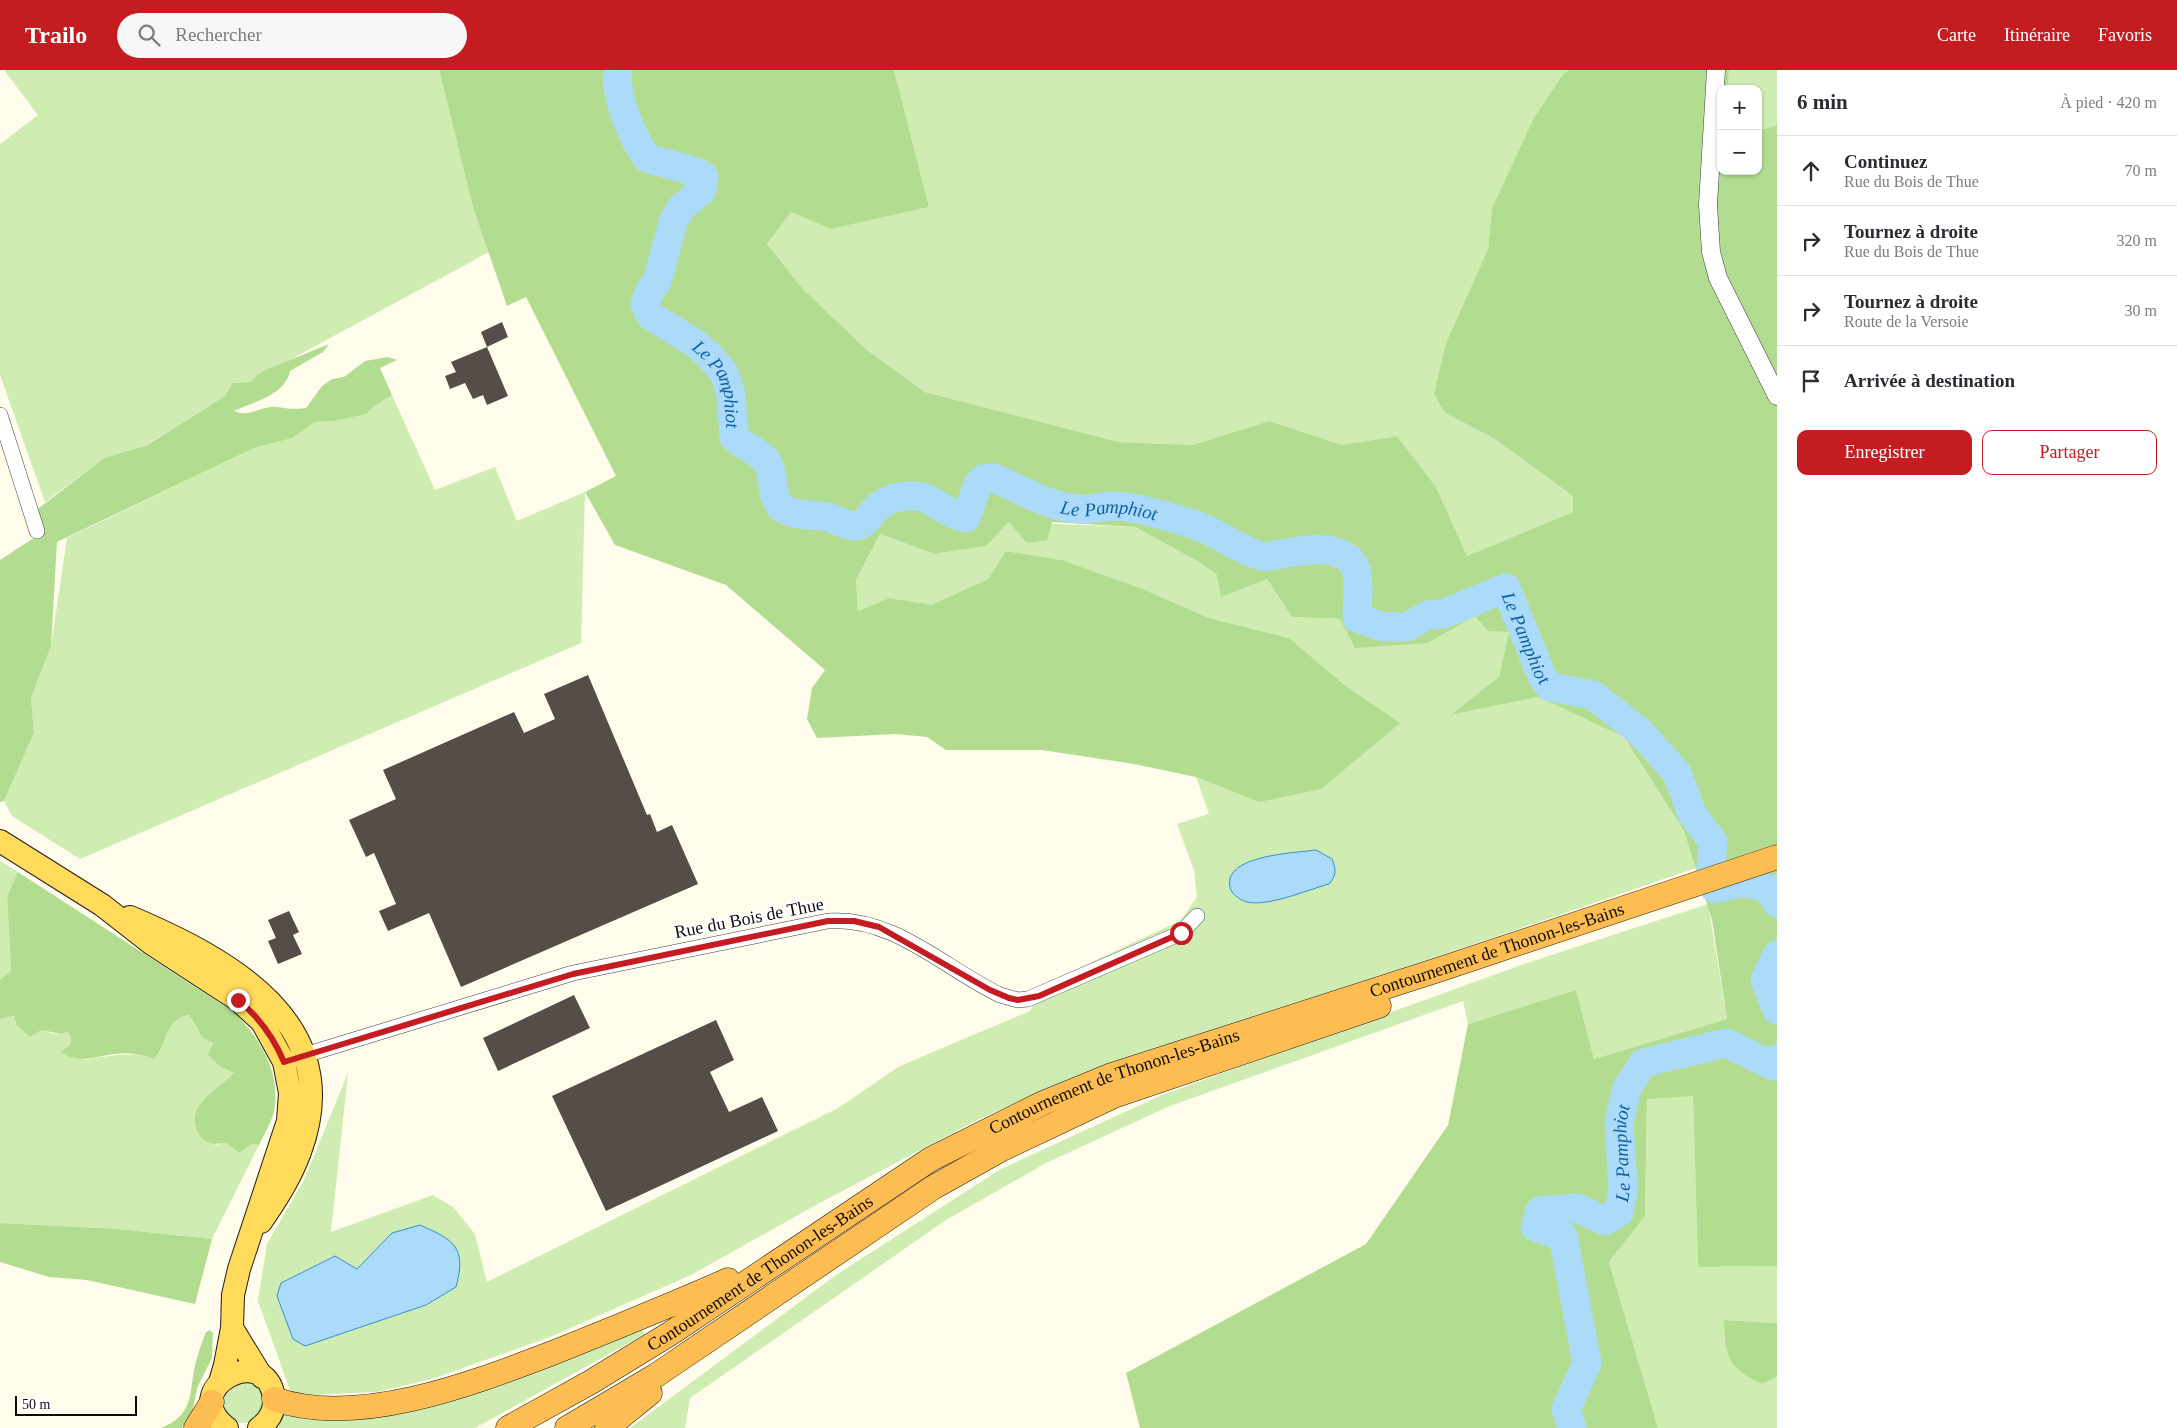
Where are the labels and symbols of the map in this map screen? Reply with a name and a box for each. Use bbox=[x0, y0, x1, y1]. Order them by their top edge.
water label: Le Pamphiot bbox=[688, 335, 744, 430]
water label: Le Pamphiot bbox=[1058, 495, 1161, 524]
water label: Le Pamphiot bbox=[1498, 588, 1555, 689]
street label: Rue du Bois de Thue bbox=[673, 894, 825, 942]
street label: Contournement de Thonon-les-Bains bbox=[1367, 899, 1627, 1001]
route start bbox=[1170, 922, 1193, 945]
route end bbox=[227, 989, 250, 1012]
street label: Contournement de Thonon-les-Bains bbox=[986, 1025, 1242, 1138]
water label: Le Pamphiot bbox=[1608, 1102, 1634, 1204]
street label: Contournement de Thonon-les-Bains bbox=[644, 1191, 877, 1355]
scale bar bbox=[15, 1393, 138, 1416]

